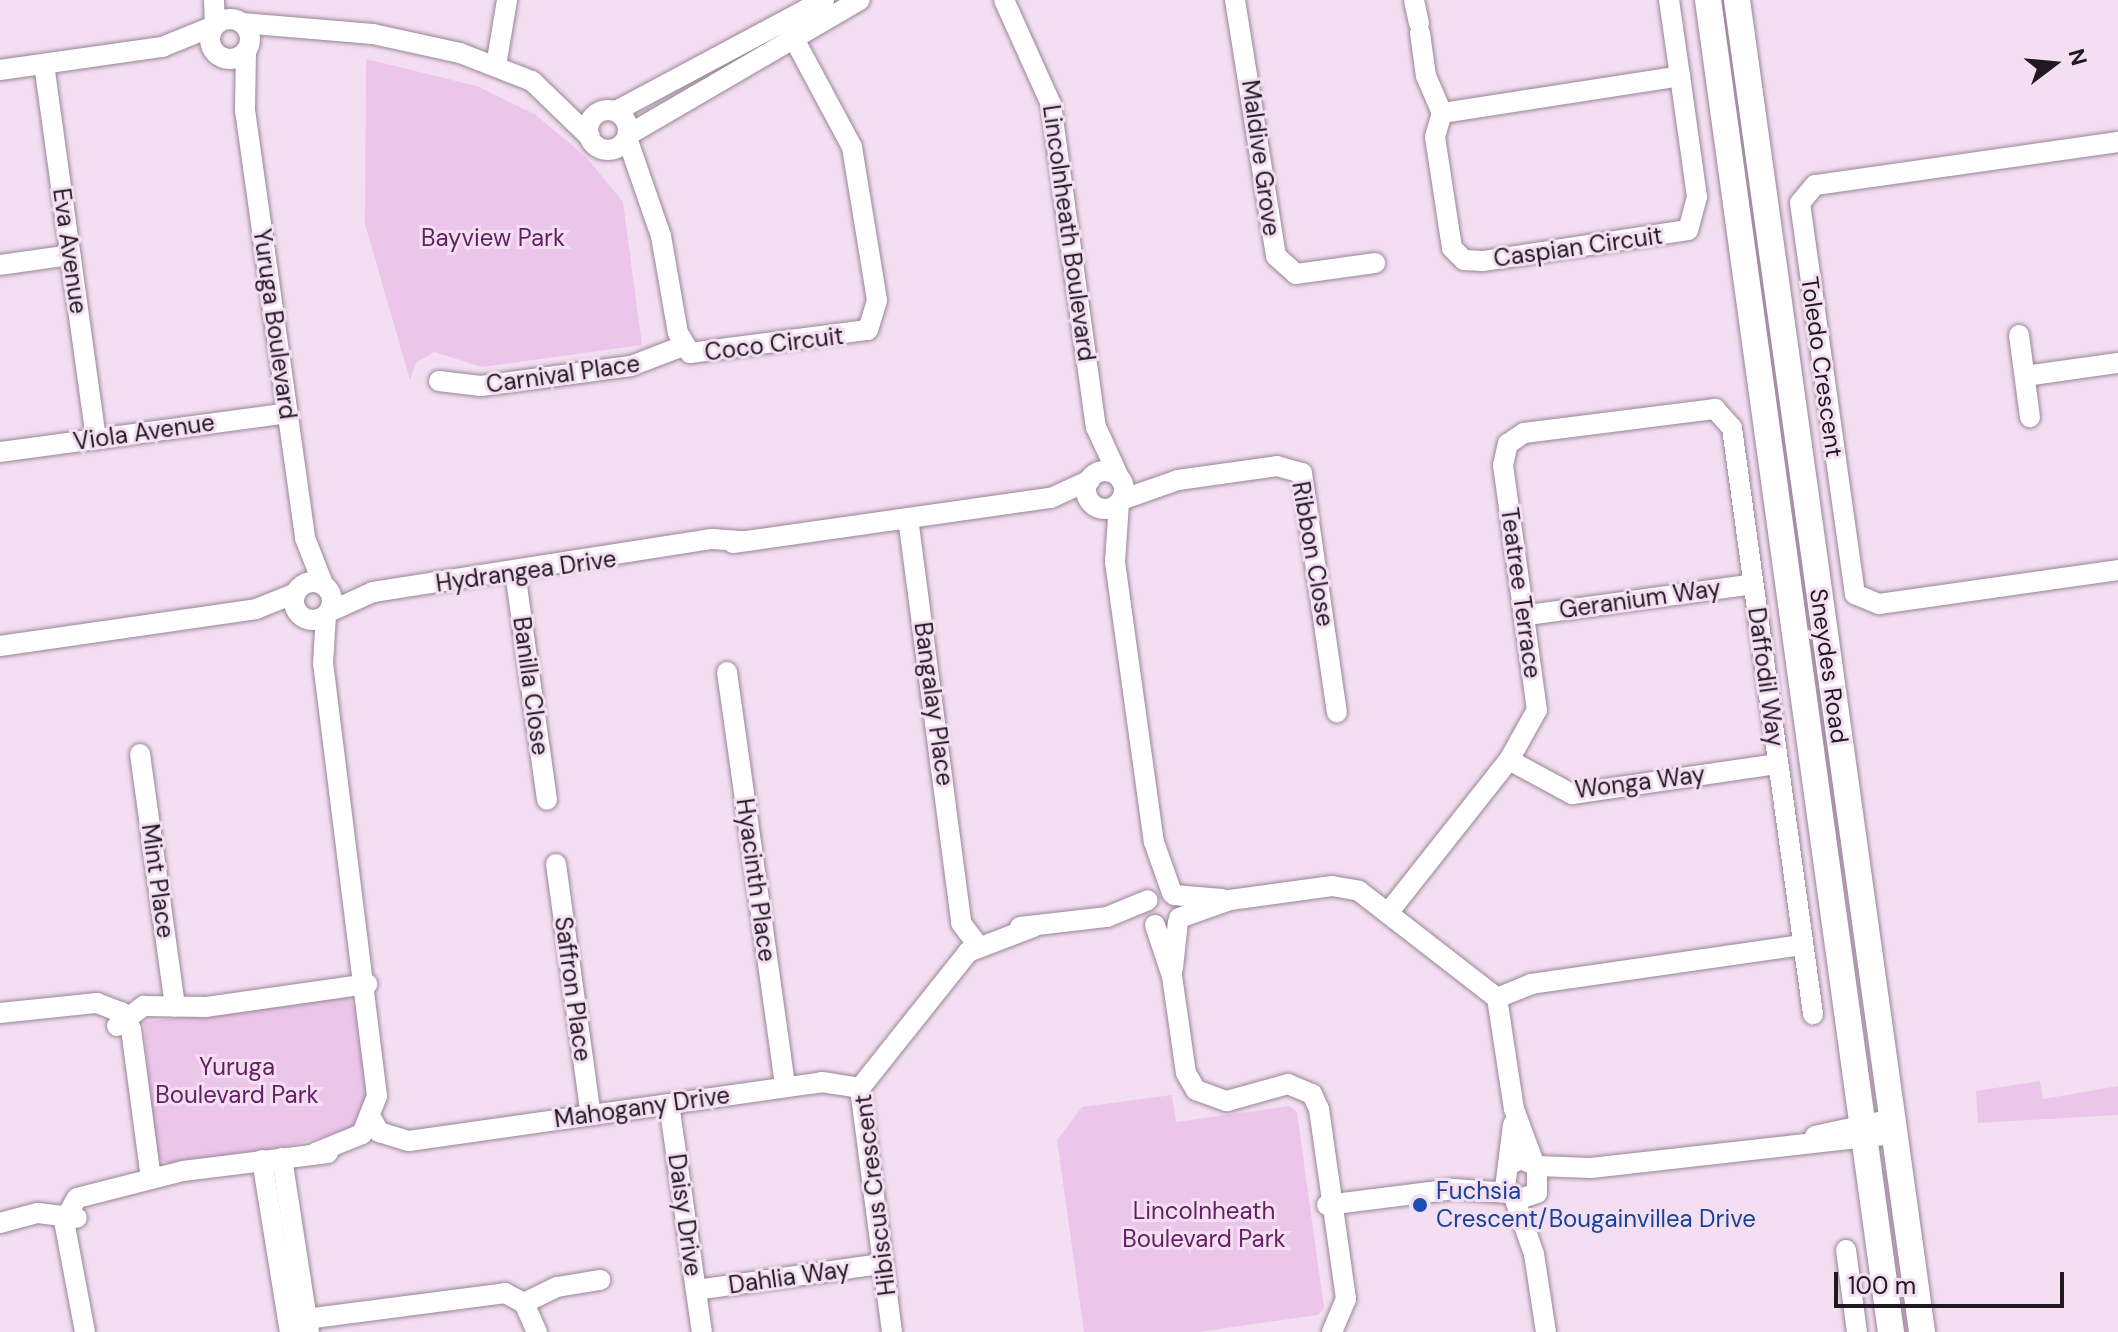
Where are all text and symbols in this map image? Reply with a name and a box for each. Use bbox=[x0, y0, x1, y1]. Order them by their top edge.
north arrow bbox=[2014, 24, 2094, 104]
text: N bbox=[2061, 46, 2094, 69]
street label: Maldive Grove bbox=[1236, 78, 1286, 238]
street label: Lincolnheath Boulevard bbox=[1037, 103, 1101, 363]
street label: Eva Avenue bbox=[47, 186, 93, 316]
street label: Caspian Circuit bbox=[1492, 221, 1664, 273]
park label: Bayview Park bbox=[421, 224, 565, 252]
street label: Yuruga Boulevard bbox=[247, 227, 303, 421]
street label: Toledo Crescent bbox=[1795, 275, 1849, 459]
street label: Coco Circuit bbox=[703, 321, 845, 367]
street label: Carnival Place bbox=[484, 349, 642, 399]
street label: Viola Avenue bbox=[71, 408, 217, 456]
street label: Ribbon Close bbox=[1286, 479, 1340, 629]
street label: Teatree Terrace bbox=[1495, 506, 1547, 680]
street label: Hydrangea Drive bbox=[434, 544, 618, 598]
street label: Geranium Way bbox=[1557, 573, 1723, 625]
street label: Sneydes Road bbox=[1804, 587, 1854, 745]
street label: Daffodil Way bbox=[1742, 606, 1790, 748]
street label: Banilla Close bbox=[507, 615, 555, 757]
street label: Bangalay Place bbox=[908, 620, 960, 788]
street label: Wonga Way bbox=[1573, 760, 1707, 804]
street label: Hyacinth Place bbox=[730, 797, 782, 963]
street label: Mint Place bbox=[136, 822, 180, 940]
street label: Saffron Place bbox=[549, 915, 597, 1063]
park label: Yuruga Boulevard Park bbox=[155, 1053, 319, 1109]
street label: Mahogany Drive bbox=[552, 1080, 732, 1134]
street label: Hibiscus Crescent bbox=[848, 1093, 902, 1297]
street label: Daisy Drive bbox=[662, 1152, 708, 1278]
place label: Fuchsia Crescent/Bougainvillea Drive bbox=[1436, 1177, 1756, 1233]
marker: Fuchsia Crescent/Bougainvillea Drive bbox=[1411, 1196, 1429, 1214]
park label: Lincolnheath Boulevard Park bbox=[1122, 1197, 1286, 1253]
street label: Dahlia Way bbox=[727, 1254, 851, 1300]
scale bar bbox=[1838, 1256, 2068, 1306]
text: 100 m bbox=[1848, 1270, 1916, 1301]

